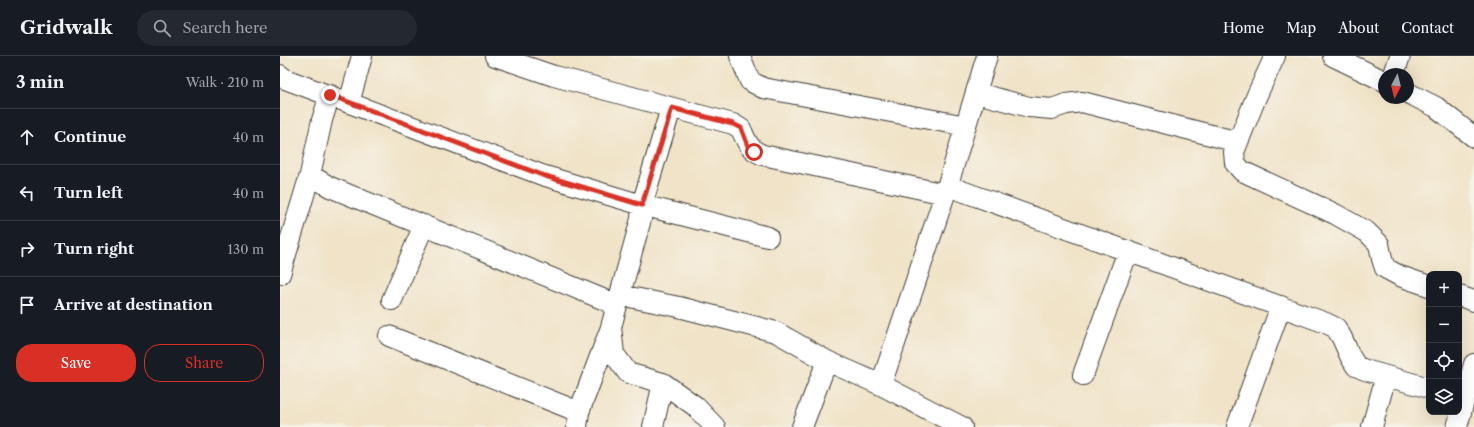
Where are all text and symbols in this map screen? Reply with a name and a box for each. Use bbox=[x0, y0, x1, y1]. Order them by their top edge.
search box bbox=[137, 10, 417, 46]
text: Gridwalk bbox=[20, 16, 113, 39]
icon: search bbox=[151, 17, 173, 39]
text: Search here bbox=[183, 18, 268, 37]
text: Home bbox=[1223, 19, 1264, 37]
text: Map bbox=[1286, 19, 1316, 37]
text: About bbox=[1338, 19, 1379, 37]
text: Contact bbox=[1401, 19, 1454, 37]
north arrow bbox=[1378, 68, 1414, 104]
text: 3 min bbox=[16, 72, 65, 92]
text: Walk · 210 m bbox=[186, 74, 264, 90]
route end bbox=[321, 86, 339, 104]
icon: ahead bbox=[16, 126, 38, 148]
text: Continue bbox=[54, 127, 126, 146]
text: 40 m bbox=[233, 129, 264, 145]
route start bbox=[745, 143, 763, 161]
icon: left bbox=[16, 182, 38, 204]
text: Turn left bbox=[54, 183, 123, 202]
text: 40 m bbox=[233, 185, 264, 201]
icon: right bbox=[16, 238, 38, 260]
text: Turn right bbox=[54, 239, 134, 258]
text: 130 m bbox=[228, 241, 264, 257]
map controls bbox=[1426, 271, 1462, 415]
button: + bbox=[1426, 271, 1462, 307]
icon: arrive bbox=[16, 294, 38, 316]
text: Arrive at destination bbox=[54, 295, 213, 314]
button: − bbox=[1426, 307, 1462, 343]
button: locate bbox=[1426, 343, 1462, 379]
button: Save bbox=[16, 344, 136, 382]
button: Share bbox=[144, 344, 264, 382]
button: layers bbox=[1426, 379, 1462, 415]

